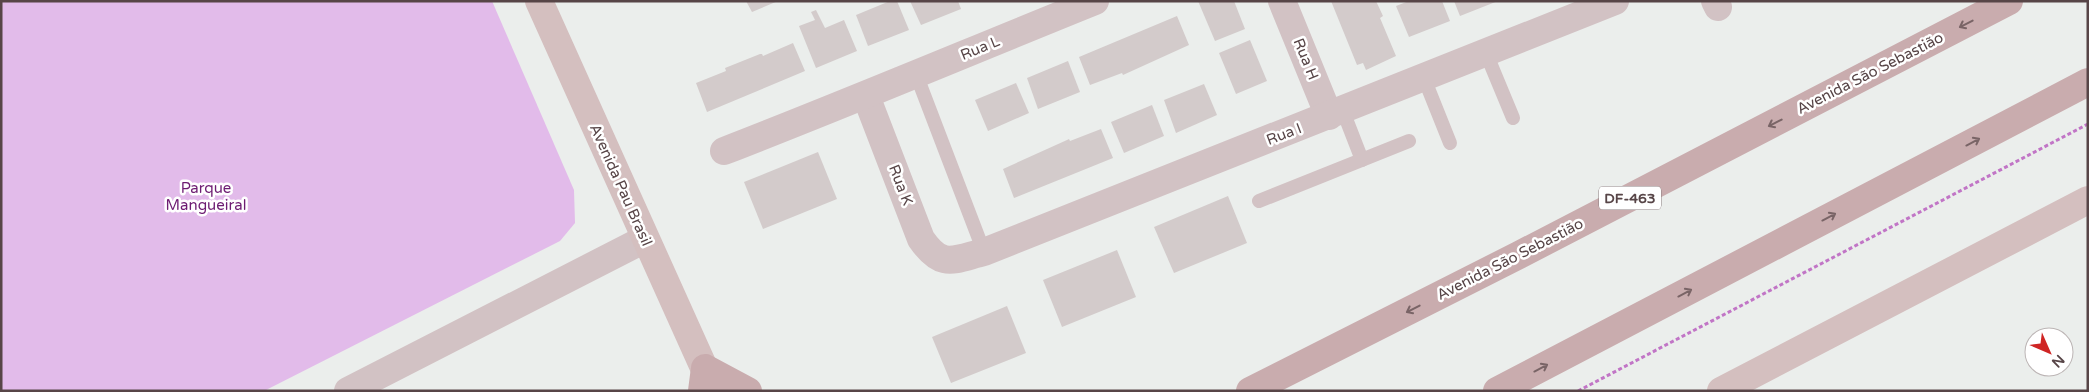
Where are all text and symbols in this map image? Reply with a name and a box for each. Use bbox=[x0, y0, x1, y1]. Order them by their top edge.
one-way arrow bbox=[1959, 20, 1974, 29]
street label: Avenida São Sebastião bbox=[1794, 28, 1946, 118]
street label: Rua L bbox=[958, 32, 1003, 64]
street label: Rua H bbox=[1290, 35, 1322, 83]
street label: Rua I bbox=[1264, 119, 1304, 149]
one-way arrow bbox=[1768, 119, 1783, 128]
street label: Avenida Pau Brasil bbox=[586, 121, 656, 249]
one-way arrow bbox=[1965, 137, 1980, 147]
street label: Rua K bbox=[885, 162, 917, 208]
park label: Parque Mangueiral bbox=[166, 179, 246, 214]
road number: DF-463 bbox=[1599, 187, 1661, 210]
one-way arrow bbox=[1821, 212, 1836, 222]
street label: Avenida São Sebastião bbox=[1434, 214, 1586, 304]
one-way arrow bbox=[1677, 288, 1692, 298]
one-way arrow bbox=[1405, 304, 1420, 314]
north arrow bbox=[2024, 327, 2074, 377]
text: N bbox=[2048, 351, 2068, 371]
one-way arrow bbox=[1533, 363, 1548, 373]

